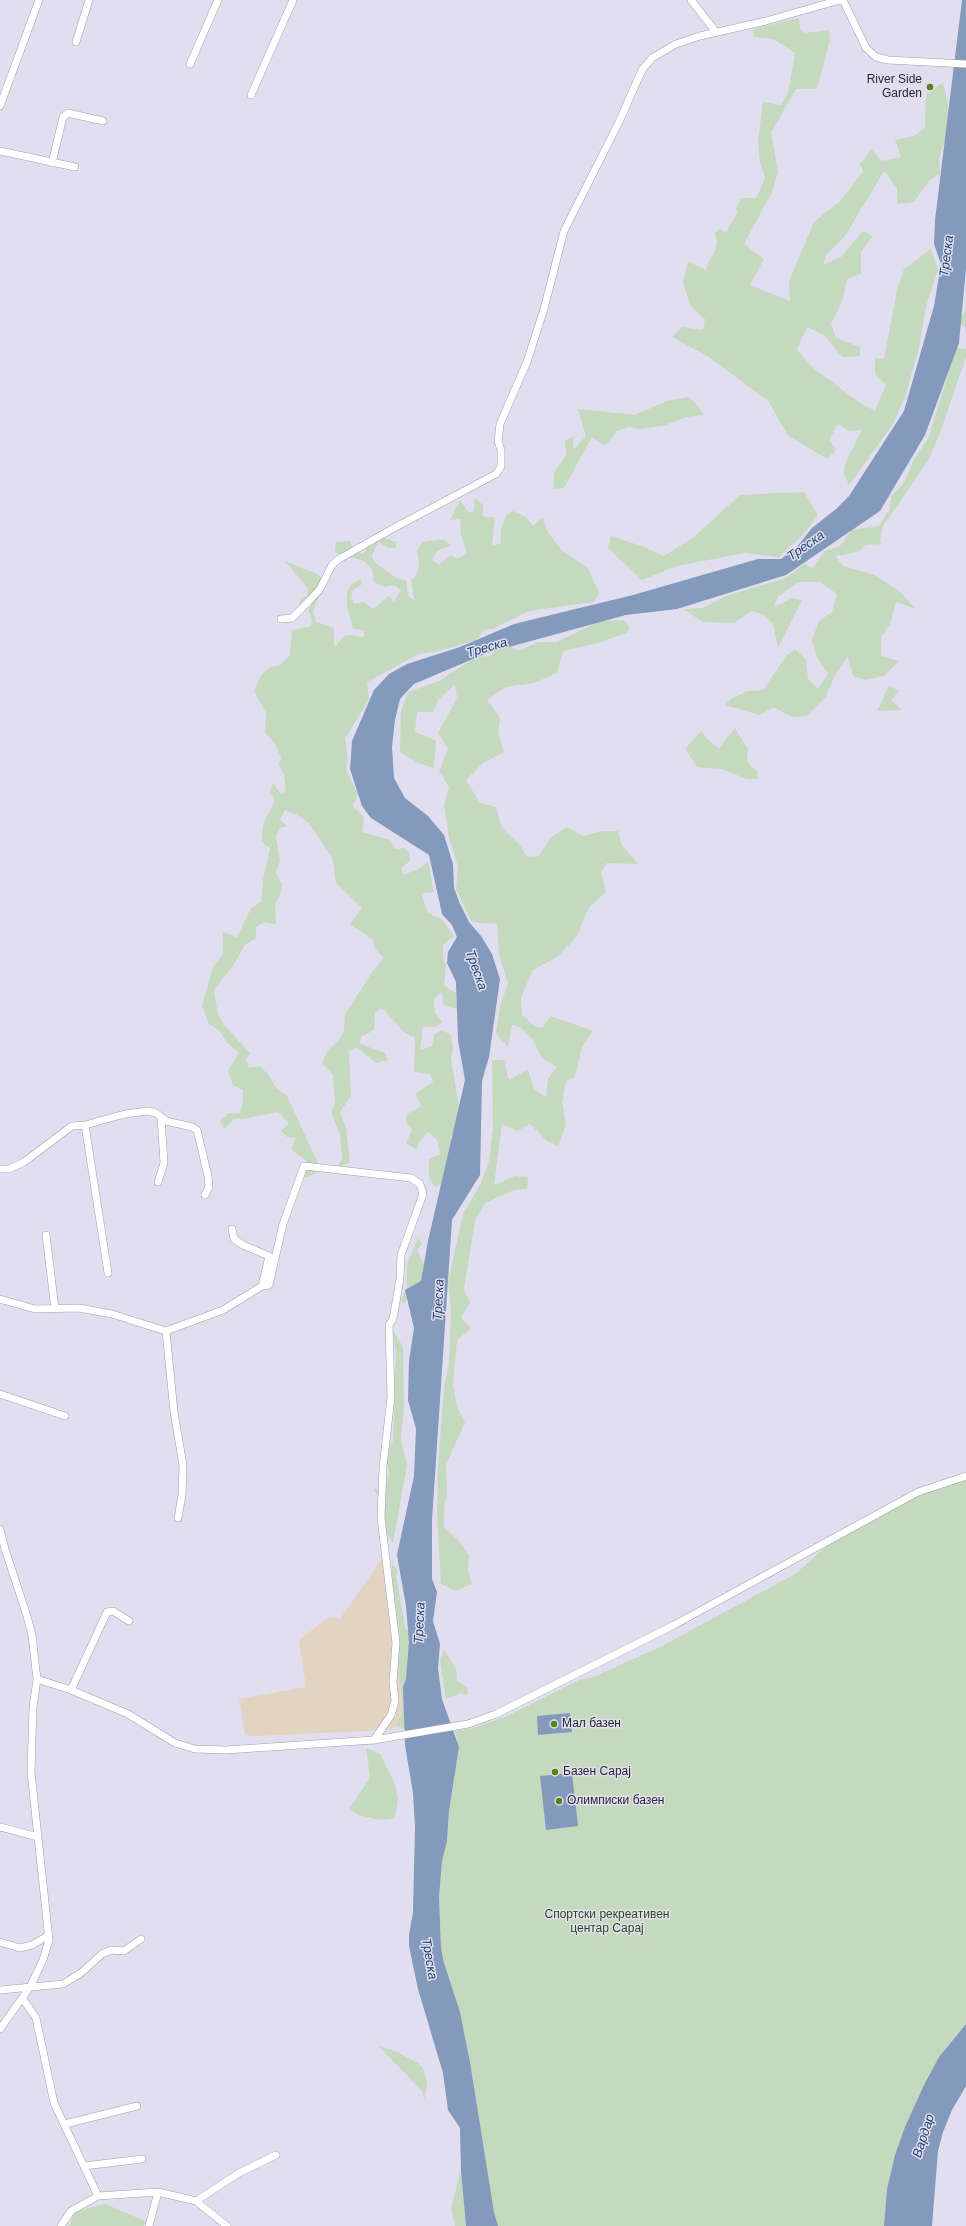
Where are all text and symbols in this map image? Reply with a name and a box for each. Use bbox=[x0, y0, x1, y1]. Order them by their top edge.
place label: River Side Garden bbox=[867, 73, 922, 101]
marker: River Side Garden bbox=[925, 82, 935, 92]
water label: Треска bbox=[937, 234, 957, 278]
water label: Треска bbox=[784, 528, 828, 564]
water label: Треска bbox=[465, 635, 509, 661]
water label: Треска bbox=[462, 948, 490, 992]
water label: Треска bbox=[430, 1279, 448, 1321]
water label: Треска bbox=[411, 1602, 429, 1644]
place label: Мал базен bbox=[562, 1717, 621, 1731]
marker: Мал базен bbox=[549, 1719, 559, 1729]
place label: Базен Сарај bbox=[563, 1765, 631, 1779]
marker: Базен Сарај bbox=[550, 1767, 560, 1777]
place label: Олимписки базен bbox=[567, 1794, 664, 1808]
marker: Олимписки базен bbox=[554, 1796, 564, 1806]
park label: Спортски рекреативен центар Сарај bbox=[545, 1908, 669, 1936]
water label: Треска bbox=[418, 1937, 440, 1981]
water label: Вардар bbox=[910, 2112, 938, 2160]

